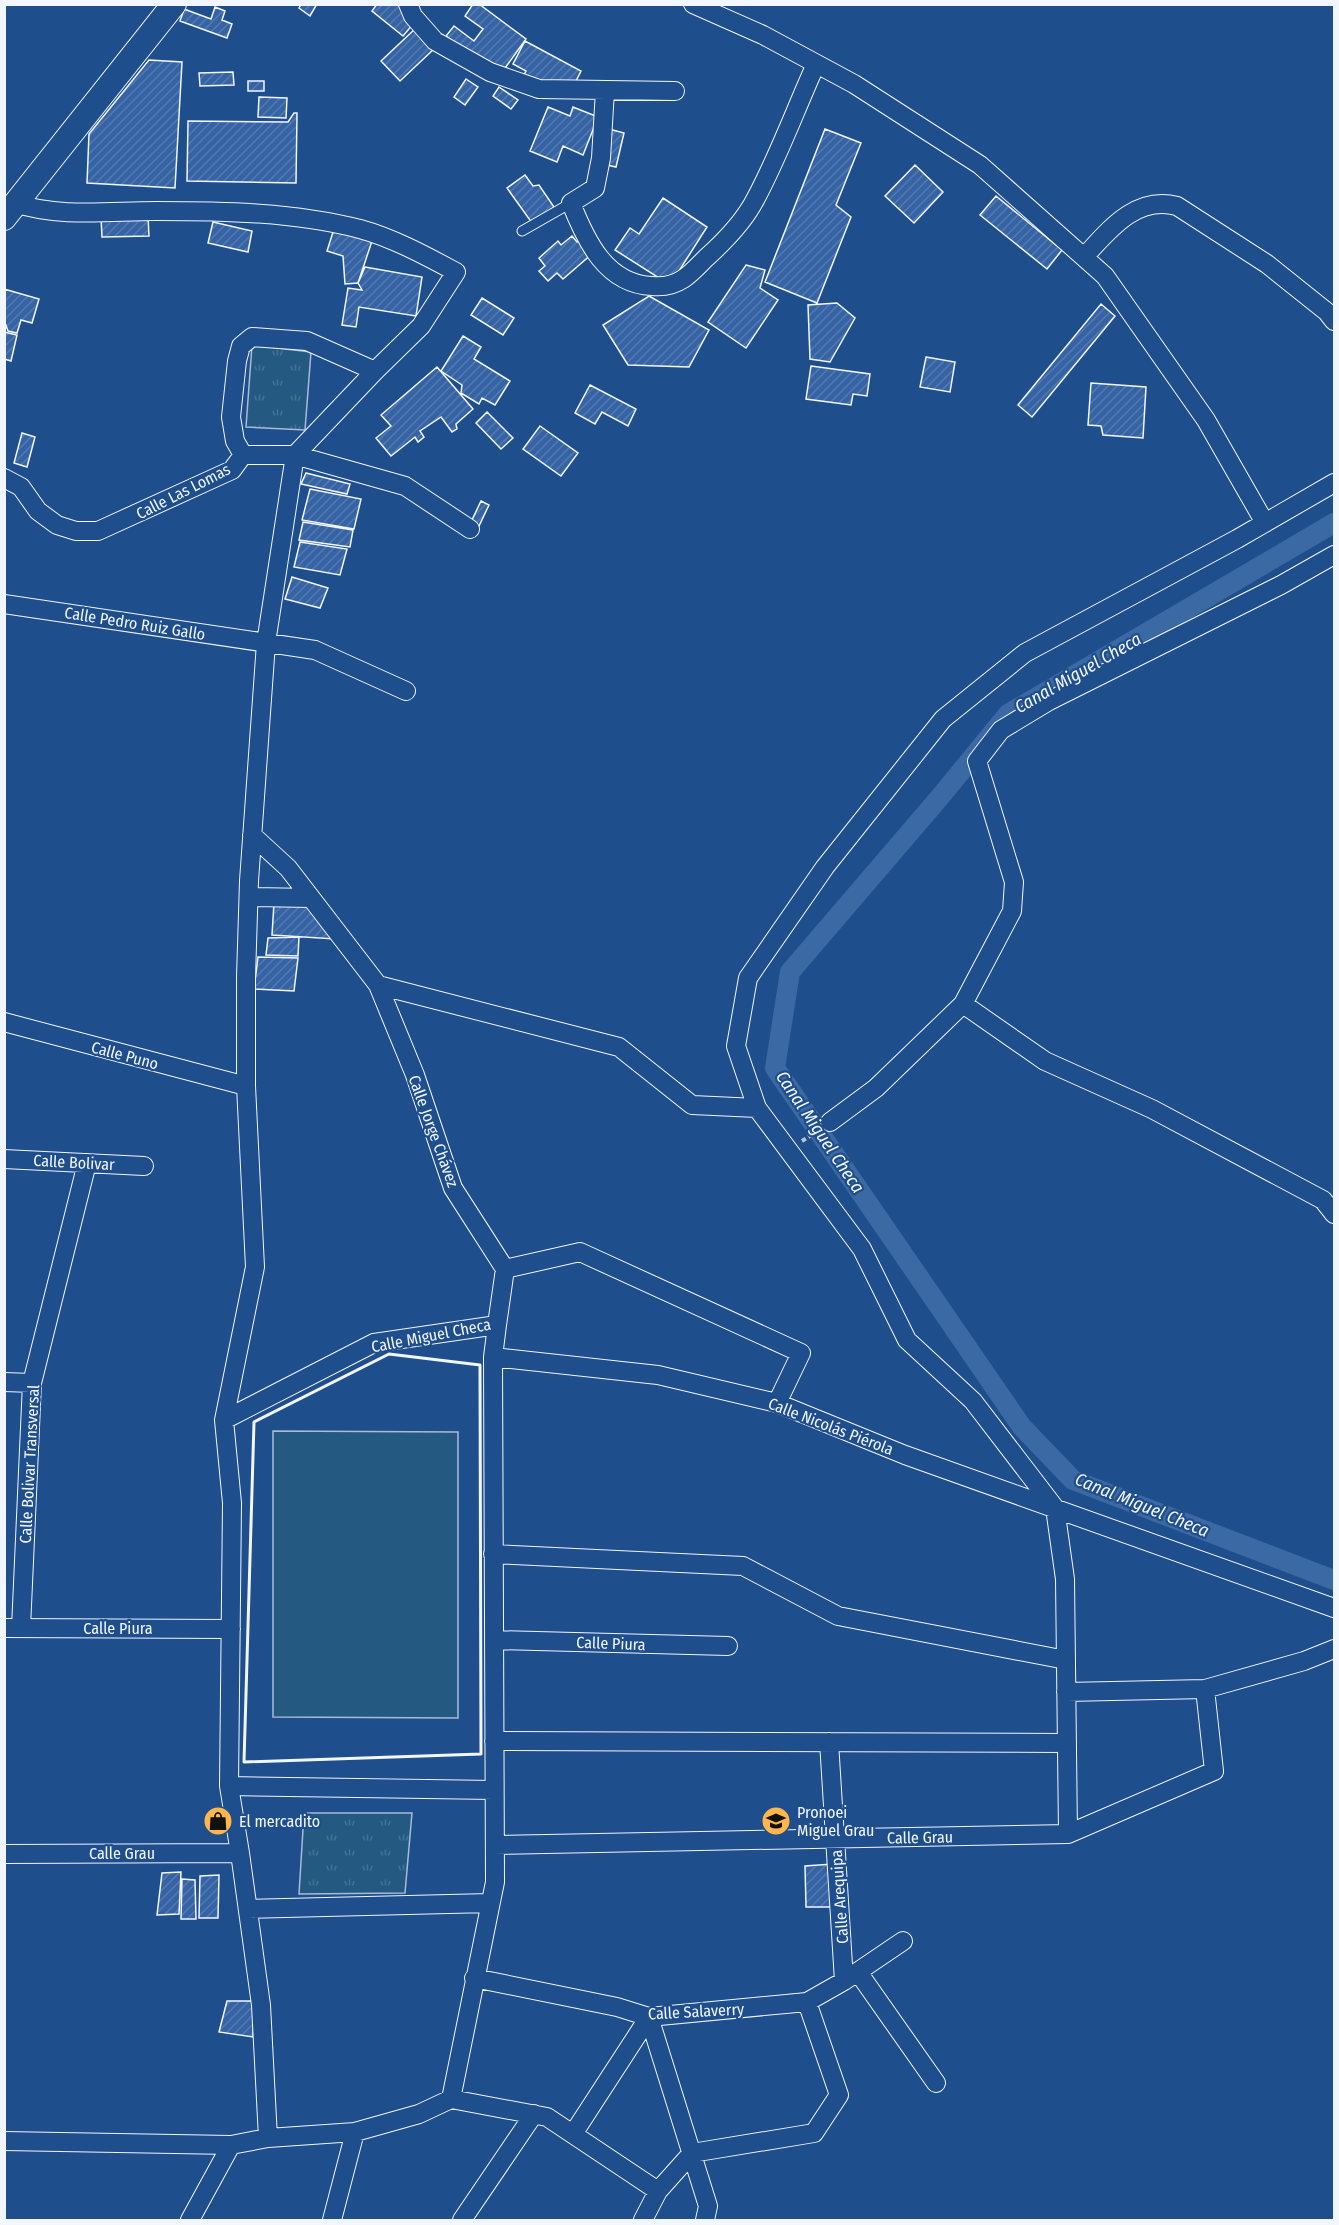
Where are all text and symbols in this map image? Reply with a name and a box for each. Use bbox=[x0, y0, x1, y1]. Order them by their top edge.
street label: Calle Las Lomas bbox=[133, 460, 234, 523]
street label: Calle Pedro Ruiz Gallo bbox=[63, 603, 207, 644]
water label: Canal Miguel Checa bbox=[1011, 628, 1145, 718]
street label: Calle Puno bbox=[89, 1037, 161, 1074]
water label: Canal Miguel Checa bbox=[771, 1067, 869, 1197]
street label: Calle Jorge Chávez bbox=[404, 1073, 463, 1190]
street label: Calle Bolivar bbox=[33, 1151, 116, 1174]
street label: Calle Miguel Checa bbox=[370, 1315, 493, 1356]
street label: Calle Bolivar Transversal bbox=[16, 1384, 43, 1544]
street label: Calle Nicolás Piérola bbox=[765, 1394, 896, 1459]
water label: Canal Miguel Checa bbox=[1072, 1468, 1212, 1542]
street label: Calle Piura bbox=[83, 1619, 153, 1638]
street label: Calle Piura bbox=[576, 1633, 646, 1654]
place label: Pronoei Miguel Grau bbox=[797, 1803, 875, 1840]
shop icon: El mercadito bbox=[202, 1805, 234, 1837]
school or university icon: Pronoei Miguel Grau bbox=[760, 1805, 792, 1837]
place label: El mercadito bbox=[239, 1812, 320, 1831]
street label: Calle Grau bbox=[887, 1827, 953, 1848]
street label: Calle Grau bbox=[89, 1844, 155, 1863]
street label: Calle Arequipa bbox=[827, 1849, 852, 1945]
street label: Calle Salaverry bbox=[647, 1999, 745, 2024]

